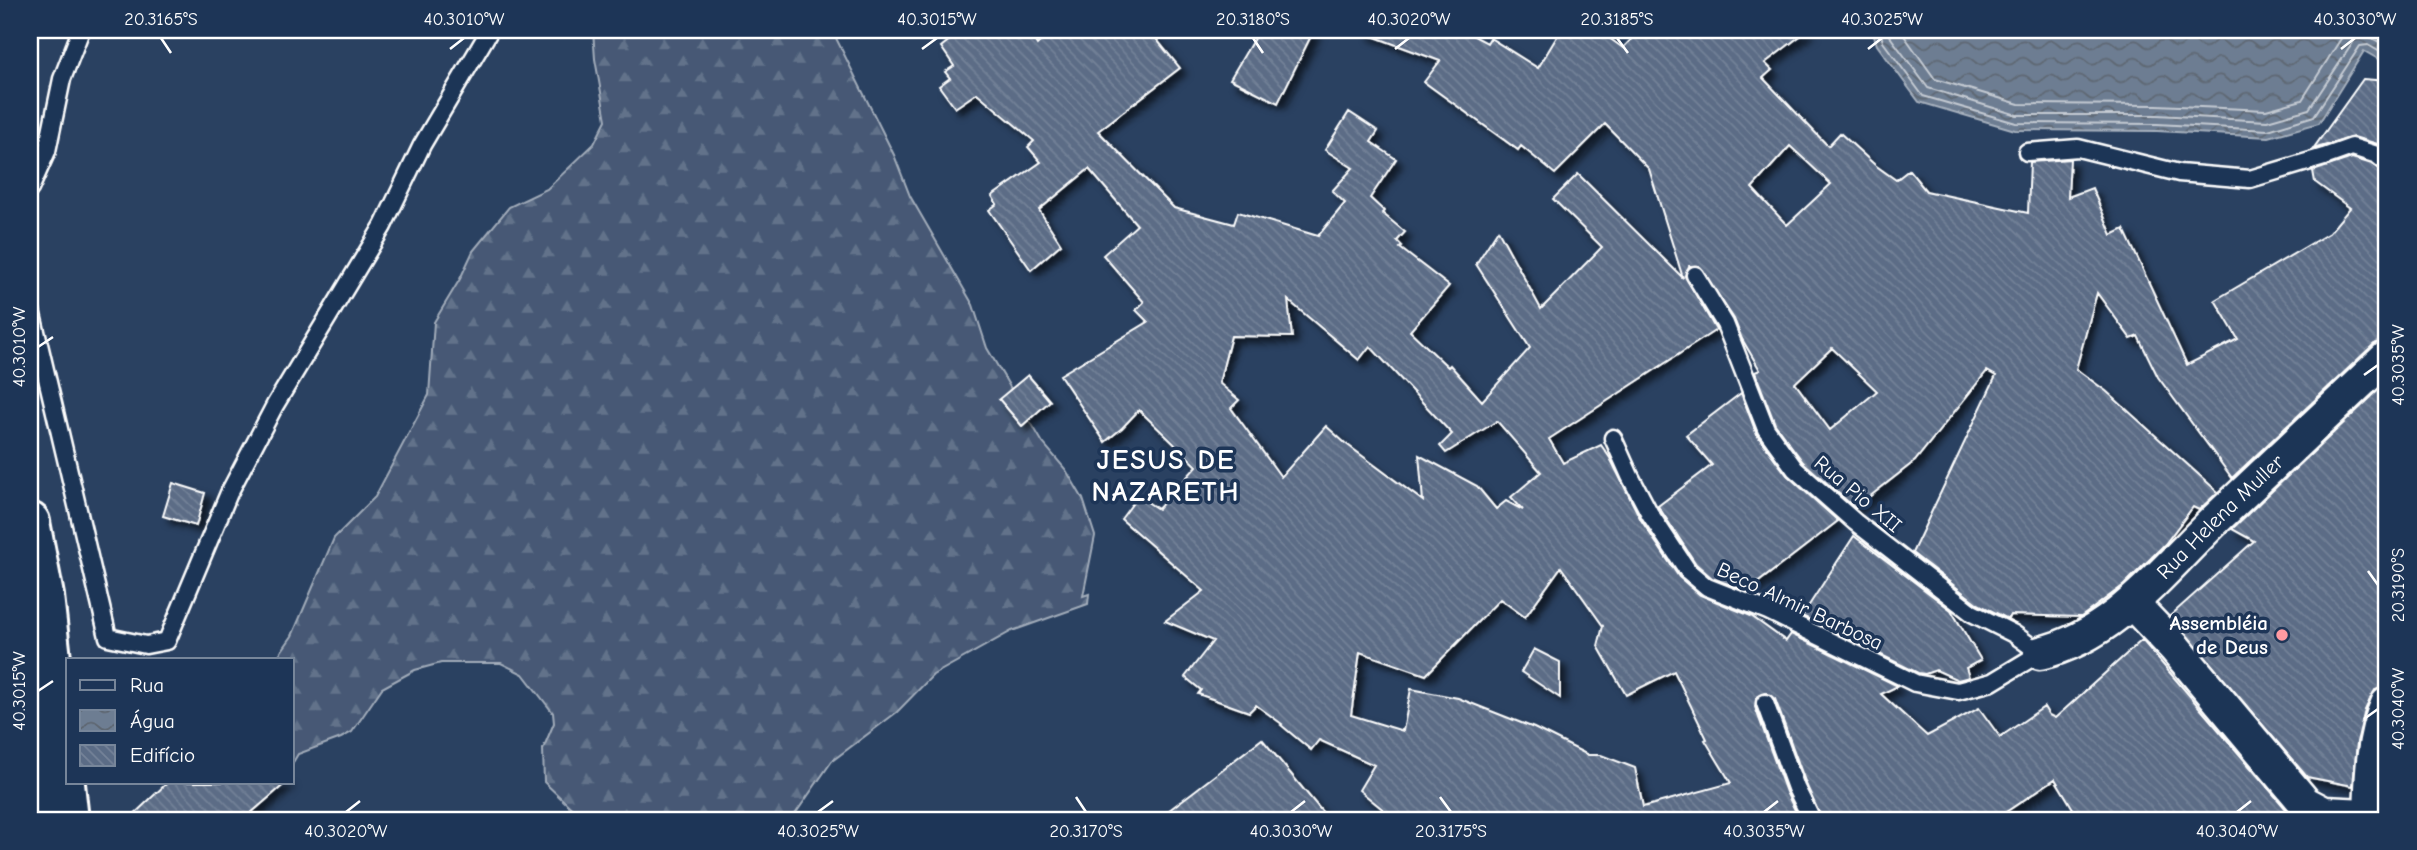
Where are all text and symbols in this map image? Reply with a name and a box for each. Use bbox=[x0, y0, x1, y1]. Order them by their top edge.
text: 20.3165°S bbox=[124, 9, 198, 30]
text: 40.3010°W bbox=[424, 9, 505, 30]
text: 40.3015°W bbox=[897, 9, 977, 30]
text: 20.3180°S bbox=[1216, 9, 1290, 30]
text: 40.3020°W bbox=[1368, 9, 1451, 30]
text: 20.3185°S bbox=[1581, 9, 1653, 30]
text: 40.3025°W bbox=[1841, 9, 1923, 30]
text: 40.3030°W bbox=[2314, 9, 2397, 30]
text: 40.3010°W bbox=[9, 306, 30, 387]
text: 40.3035°W bbox=[2388, 324, 2409, 406]
district label: JESUS DE NAZARETH bbox=[1092, 444, 1240, 508]
street label: Rua Helena Muller bbox=[2152, 449, 2289, 584]
street label: Rua Pio XII bbox=[1809, 451, 1907, 537]
text: 20.3190°S bbox=[2388, 548, 2409, 622]
street label: Beco Almir Barbosa bbox=[1713, 557, 1887, 655]
place label: Assembléia de Deus bbox=[2169, 611, 2268, 659]
marker: Assembléia de Deus bbox=[2274, 627, 2290, 643]
text: 40.3015°W bbox=[9, 651, 30, 731]
legend bbox=[66, 658, 294, 784]
text: 40.3040°W bbox=[2388, 667, 2409, 750]
text: Rua bbox=[130, 673, 164, 697]
text: Água bbox=[130, 709, 175, 733]
text: Edifício bbox=[130, 743, 195, 767]
text: 40.3020°W bbox=[305, 821, 388, 842]
text: 40.3025°W bbox=[777, 821, 859, 842]
text: 20.3170°S bbox=[1049, 821, 1123, 842]
text: 40.3030°W bbox=[1250, 821, 1333, 842]
text: 20.3175°S bbox=[1415, 821, 1487, 842]
text: 40.3035°W bbox=[1723, 821, 1805, 842]
text: 40.3040°W bbox=[2196, 821, 2279, 842]

